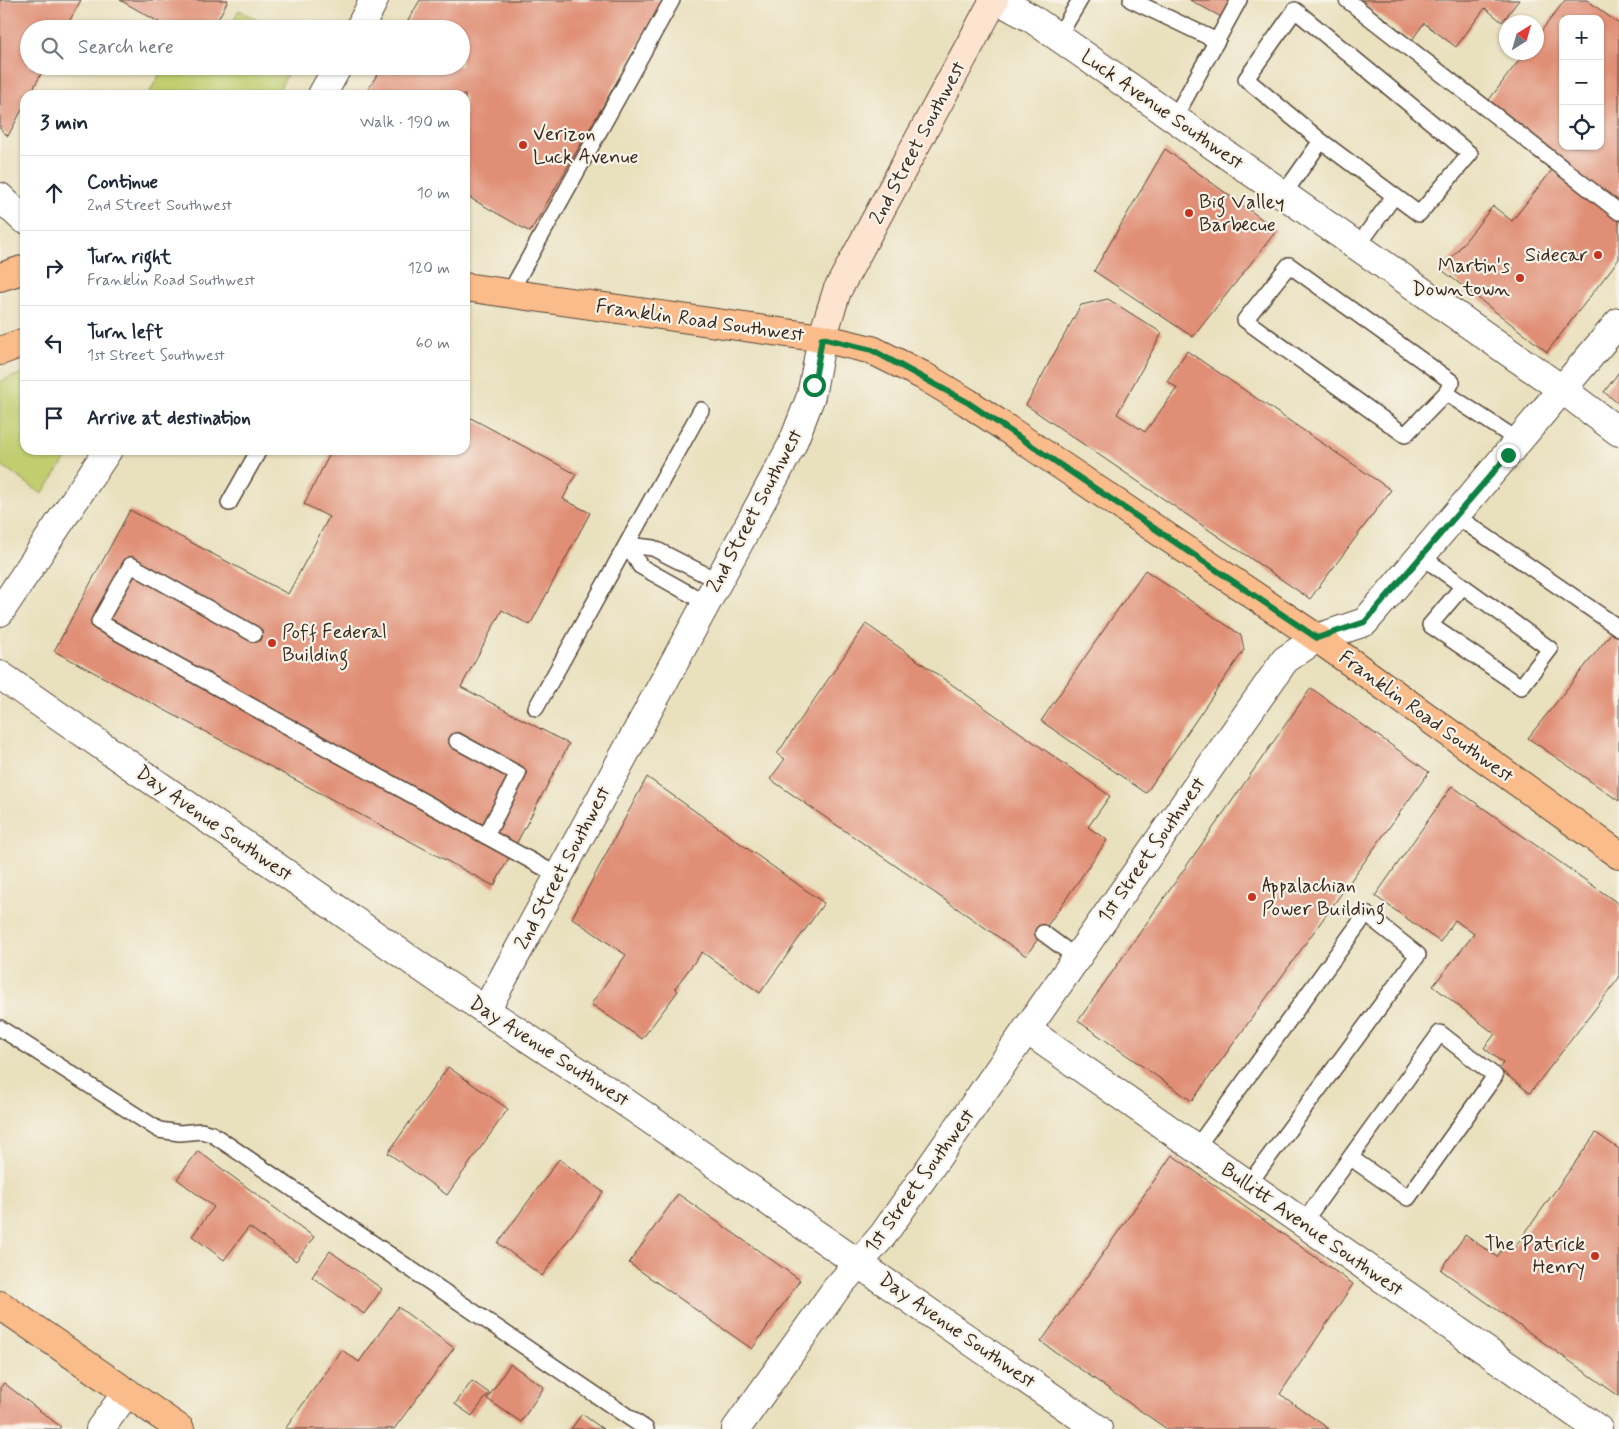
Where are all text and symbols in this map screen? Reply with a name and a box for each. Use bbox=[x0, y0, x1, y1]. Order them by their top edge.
north arrow bbox=[1499, 15, 1544, 60]
map controls bbox=[1559, 15, 1604, 150]
button: + bbox=[1559, 15, 1604, 60]
search box bbox=[20, 20, 470, 75]
icon: search bbox=[38, 34, 66, 62]
text: Search here bbox=[78, 35, 174, 60]
street label: Luck Avenue Southwest bbox=[1075, 44, 1249, 177]
street label: 2nd Street Southwest bbox=[864, 57, 973, 229]
button: − bbox=[1559, 60, 1604, 105]
button: locate bbox=[1559, 105, 1604, 150]
text: 3 min bbox=[40, 109, 88, 137]
text: Walk · 190 m bbox=[360, 112, 450, 133]
place label: Verizon Luck Avenue bbox=[533, 121, 638, 171]
marker: Verizon Luck Avenue bbox=[517, 139, 529, 151]
text: Continue bbox=[87, 170, 158, 195]
icon: ahead bbox=[40, 179, 68, 207]
text: 10 m bbox=[417, 183, 450, 204]
place label: Big Valley Barbecue bbox=[1199, 189, 1284, 239]
text: 2nd Street Southwest bbox=[87, 195, 232, 216]
marker: Big Valley Barbecue bbox=[1183, 207, 1195, 219]
place label: Sidecar bbox=[1525, 242, 1588, 269]
text: Turn right bbox=[87, 245, 171, 270]
marker: Sidecar bbox=[1592, 249, 1604, 261]
place label: Martin's Downtown bbox=[1412, 253, 1510, 303]
icon: right bbox=[40, 254, 68, 282]
text: 120 m bbox=[408, 258, 450, 279]
text: Franklin Road Southwest bbox=[87, 270, 255, 291]
marker: Martin's Downtown bbox=[1514, 272, 1526, 284]
street label: Franklin Road Southwest bbox=[594, 293, 806, 349]
text: Turn left bbox=[87, 320, 163, 345]
icon: left bbox=[40, 329, 68, 357]
text: 60 m bbox=[416, 333, 450, 354]
text: 1st Street Southwest bbox=[87, 345, 225, 366]
route start bbox=[803, 374, 826, 397]
icon: arrive bbox=[40, 404, 68, 432]
text: Arrive at destination bbox=[87, 406, 251, 431]
street label: 2nd Street Southwest bbox=[701, 425, 810, 597]
route end bbox=[1497, 444, 1520, 467]
place label: Poff Federal Building bbox=[282, 619, 387, 671]
marker: Poff Federal Building bbox=[266, 637, 278, 649]
street label: Franklin Road Southwest bbox=[1333, 644, 1519, 790]
street label: Day Avenue Southwest bbox=[130, 760, 298, 888]
street label: 1st Street Southwest bbox=[1092, 772, 1213, 928]
street label: 2nd Street Southwest bbox=[509, 782, 618, 954]
place label: Appalachian Power Building bbox=[1262, 873, 1385, 925]
marker: Appalachian Power Building bbox=[1246, 891, 1258, 903]
street label: Day Avenue Southwest bbox=[464, 990, 634, 1114]
street label: 1st Street Southwest bbox=[858, 1103, 982, 1259]
street label: Bullitt Avenue Southwest bbox=[1215, 1157, 1409, 1303]
place label: The Patrick Henry bbox=[1485, 1231, 1585, 1281]
marker: The Patrick Henry bbox=[1589, 1250, 1601, 1262]
street label: Day Avenue Southwest bbox=[873, 1267, 1041, 1395]

